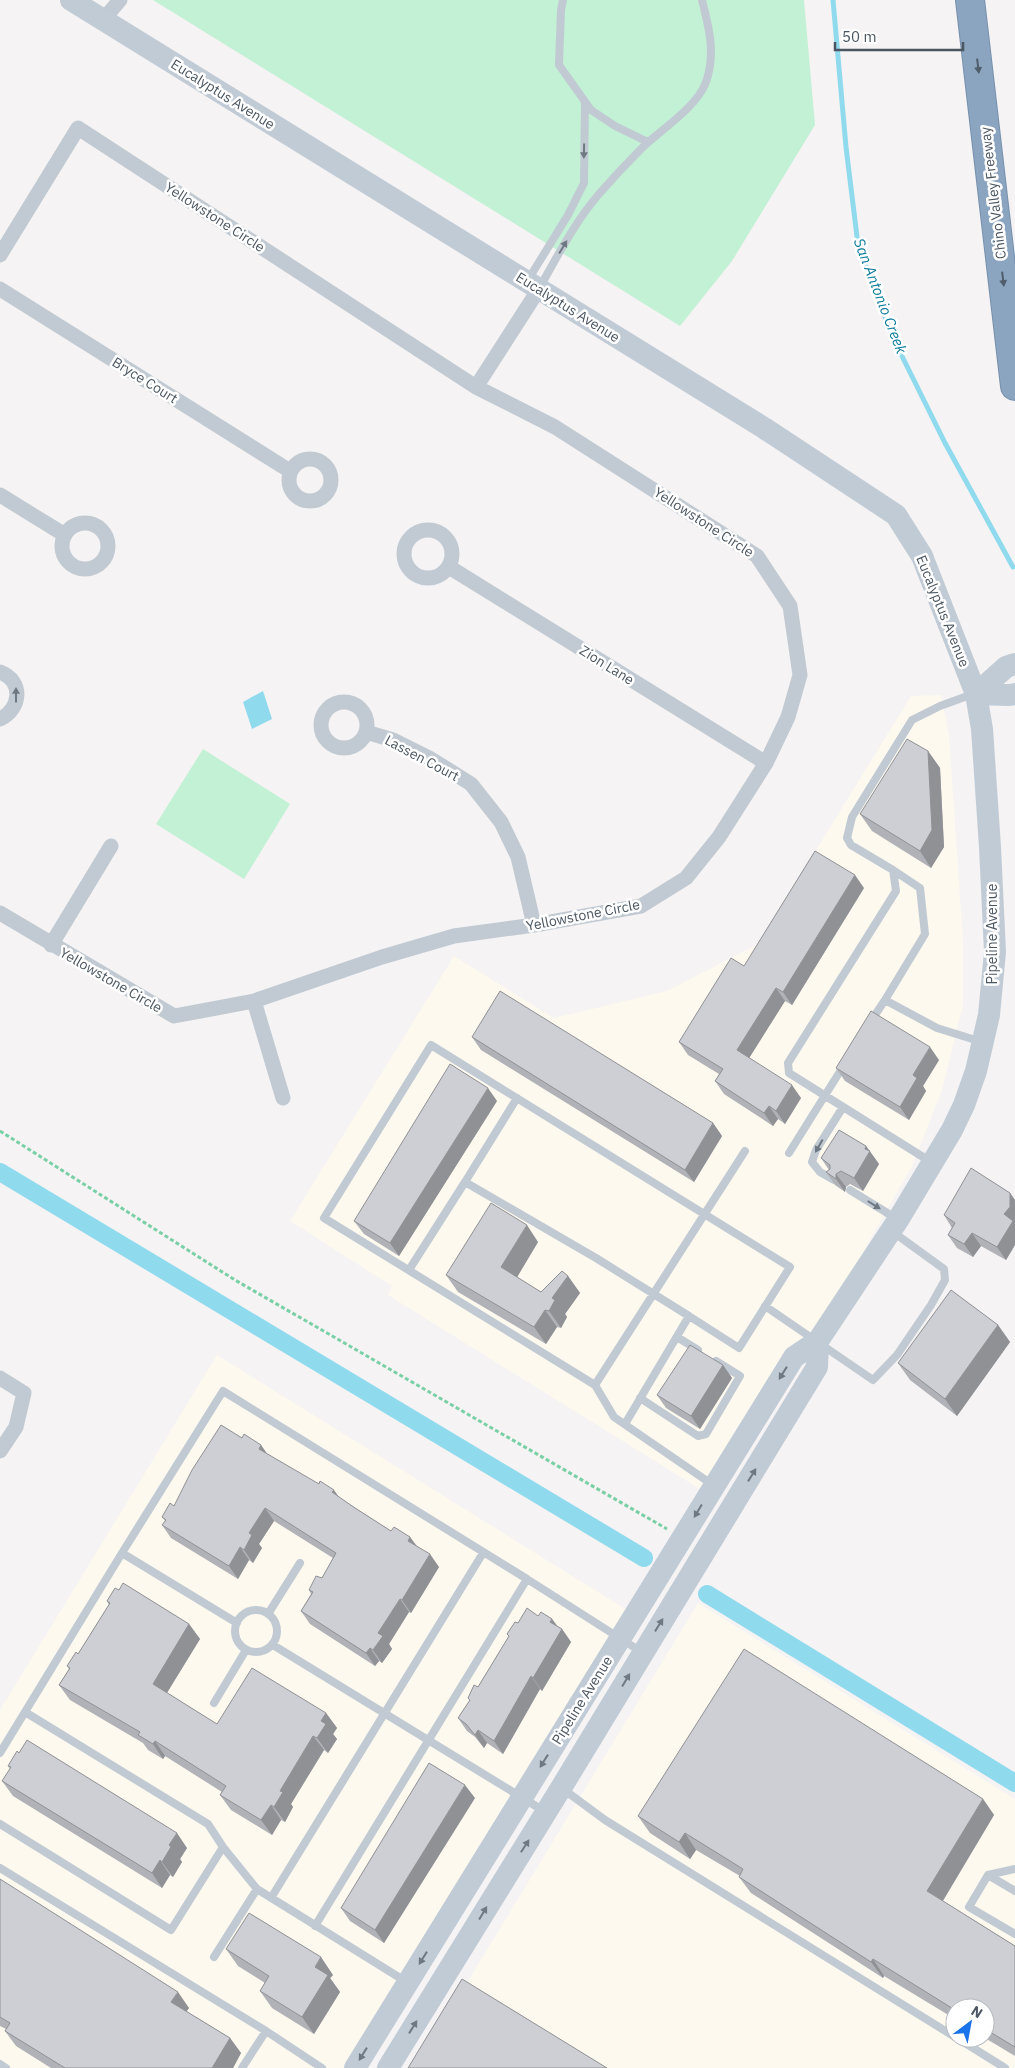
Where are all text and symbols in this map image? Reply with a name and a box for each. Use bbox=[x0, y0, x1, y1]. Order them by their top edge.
scale bar bbox=[835, 20, 962, 52]
text: 50 m bbox=[842, 27, 877, 46]
street label: Eucalyptus Avenue bbox=[168, 55, 279, 133]
one-way arrow bbox=[974, 58, 982, 74]
street label: Chino Valley Freeway bbox=[976, 126, 1010, 260]
one-way arrow bbox=[580, 143, 588, 159]
street label: Yellowstone Circle bbox=[162, 178, 269, 256]
water label: San Antonio Creek bbox=[850, 235, 911, 356]
one-way arrow bbox=[559, 240, 568, 253]
street label: Eucalyptus Avenue bbox=[513, 268, 624, 346]
one-way arrow bbox=[999, 272, 1007, 288]
street label: Bryce Court bbox=[109, 353, 181, 407]
street label: Yellowstone Circle bbox=[651, 483, 758, 561]
street label: Eucalyptus Avenue bbox=[912, 552, 974, 670]
street label: Zion Lane bbox=[576, 641, 638, 689]
one-way arrow bbox=[12, 687, 20, 703]
street label: Lassen Court bbox=[382, 731, 462, 785]
street label: Pipeline Avenue bbox=[983, 883, 1001, 984]
street label: Yellowstone Circle bbox=[525, 895, 642, 935]
street label: Yellowstone Circle bbox=[56, 943, 166, 1017]
one-way arrow bbox=[815, 1139, 823, 1154]
one-way arrow bbox=[867, 1200, 880, 1209]
one-way arrow bbox=[779, 1367, 788, 1380]
one-way arrow bbox=[748, 1469, 757, 1482]
one-way arrow bbox=[693, 1505, 702, 1518]
one-way arrow bbox=[655, 1619, 664, 1632]
street label: Pipeline Avenue bbox=[548, 1652, 616, 1748]
one-way arrow bbox=[621, 1674, 630, 1687]
one-way arrow bbox=[539, 1755, 548, 1768]
one-way arrow bbox=[520, 1839, 529, 1853]
one-way arrow bbox=[478, 1906, 488, 1919]
one-way arrow bbox=[418, 1951, 428, 1964]
north arrow bbox=[945, 1998, 995, 2048]
text: N bbox=[968, 2002, 986, 2022]
one-way arrow bbox=[409, 2020, 418, 2033]
one-way arrow bbox=[359, 2047, 368, 2061]

